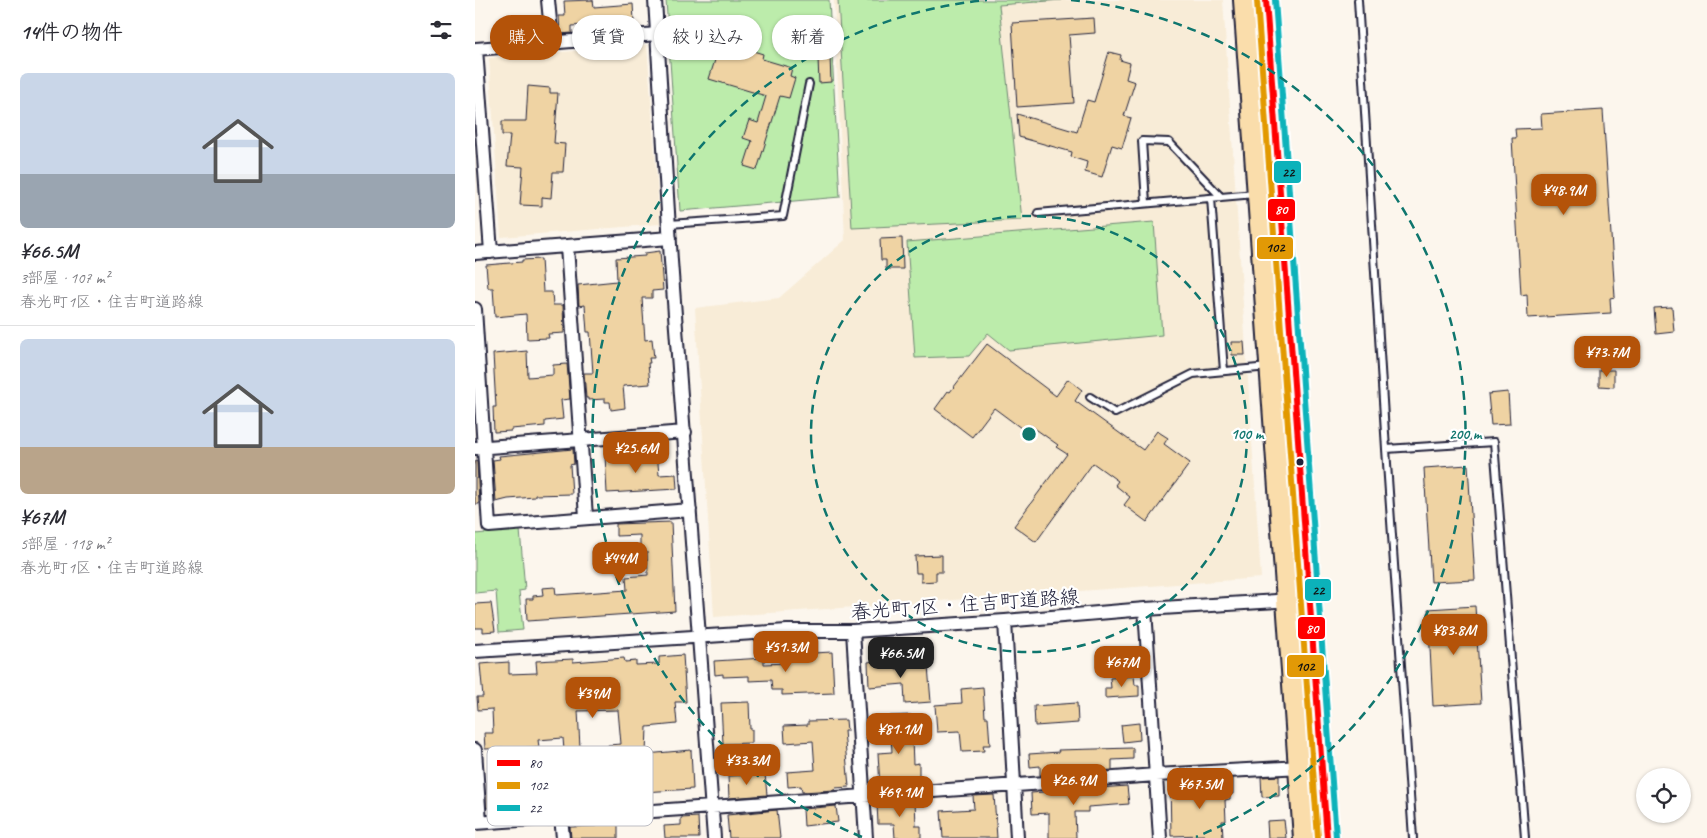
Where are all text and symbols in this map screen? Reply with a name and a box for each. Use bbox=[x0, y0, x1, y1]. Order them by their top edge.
chip: 購入 bbox=[490, 15, 562, 60]
chip: 賃貸 bbox=[572, 15, 644, 60]
chip: 絞り込み bbox=[654, 15, 762, 60]
chip: 新着 bbox=[772, 15, 844, 60]
icon: filters bbox=[427, 16, 455, 44]
text: 14件の物件 bbox=[20, 19, 123, 45]
icon: home bbox=[193, 106, 283, 196]
line badge: 22 bbox=[1273, 160, 1302, 184]
text: 22 bbox=[1282, 164, 1296, 181]
pin: ¥48.9M bbox=[1523, 174, 1605, 216]
text: ¥48.9M bbox=[1542, 180, 1586, 200]
line badge: 80 bbox=[1267, 198, 1296, 222]
text: 80 bbox=[1275, 201, 1289, 218]
line badge: 102 bbox=[1256, 236, 1294, 260]
text: ¥66.5M bbox=[20, 238, 78, 264]
text: 102 bbox=[1266, 239, 1286, 256]
text: 3部屋 · 107 m² bbox=[20, 268, 110, 288]
text: 春光町1区・住吉町道路線 bbox=[20, 292, 203, 312]
pin: ¥73.7M bbox=[1566, 336, 1648, 378]
text: ¥73.7M bbox=[1585, 342, 1629, 362]
icon: home bbox=[193, 371, 283, 461]
centre of rings bbox=[1020, 425, 1038, 443]
text: 100 m bbox=[1231, 425, 1265, 444]
text: 200 m bbox=[1449, 425, 1483, 444]
pin: ¥25.6M bbox=[595, 432, 677, 474]
text: ¥25.6M bbox=[614, 438, 658, 458]
unlabelled marker bbox=[1295, 457, 1305, 467]
text: ¥67M bbox=[20, 504, 64, 530]
text: 5部屋 · 118 m² bbox=[20, 534, 110, 554]
pin: ¥44M bbox=[590, 542, 650, 584]
text: ¥44M bbox=[603, 548, 637, 568]
text: 春光町1区・住吉町道路線 bbox=[20, 558, 203, 578]
line badge: 22 bbox=[1304, 578, 1332, 602]
text: 22 bbox=[1312, 582, 1326, 599]
street label: 春光町1区・住吉町道路線 bbox=[850, 584, 1080, 625]
pin: ¥83.8M bbox=[1413, 614, 1495, 656]
line badge: 80 bbox=[1297, 616, 1326, 640]
text: 80 bbox=[1306, 620, 1320, 637]
text: ¥83.8M bbox=[1432, 620, 1476, 640]
pin: ¥51.3M bbox=[745, 630, 827, 673]
pin: ¥66.5M bbox=[860, 636, 942, 679]
text: ¥51.3M bbox=[764, 637, 808, 657]
text: ¥66.5M bbox=[879, 643, 923, 663]
pin: ¥67M bbox=[1092, 646, 1152, 688]
text: ¥67M bbox=[1105, 652, 1139, 672]
line badge: 102 bbox=[1286, 654, 1325, 678]
text: 102 bbox=[1296, 658, 1316, 675]
pin: ¥39M bbox=[563, 676, 623, 719]
text: ¥39M bbox=[576, 683, 610, 703]
pin: ¥81.1M bbox=[858, 712, 940, 755]
text: ¥81.1M bbox=[877, 719, 921, 739]
pin: ¥33.3M bbox=[706, 744, 788, 786]
legend bbox=[487, 746, 653, 826]
text: ¥33.3M bbox=[725, 750, 769, 770]
text: 80 bbox=[529, 755, 543, 772]
pin: ¥26.9M bbox=[1033, 764, 1115, 806]
pin: ¥67.5M bbox=[1159, 768, 1241, 810]
map controls bbox=[1636, 768, 1691, 823]
button: locate bbox=[1636, 768, 1691, 823]
text: ¥26.9M bbox=[1052, 770, 1096, 790]
text: ¥67.5M bbox=[1178, 774, 1222, 794]
pin: ¥69.1M bbox=[859, 776, 941, 818]
text: 102 bbox=[529, 777, 550, 794]
text: ¥69.1M bbox=[878, 782, 922, 802]
text: 22 bbox=[529, 800, 543, 817]

